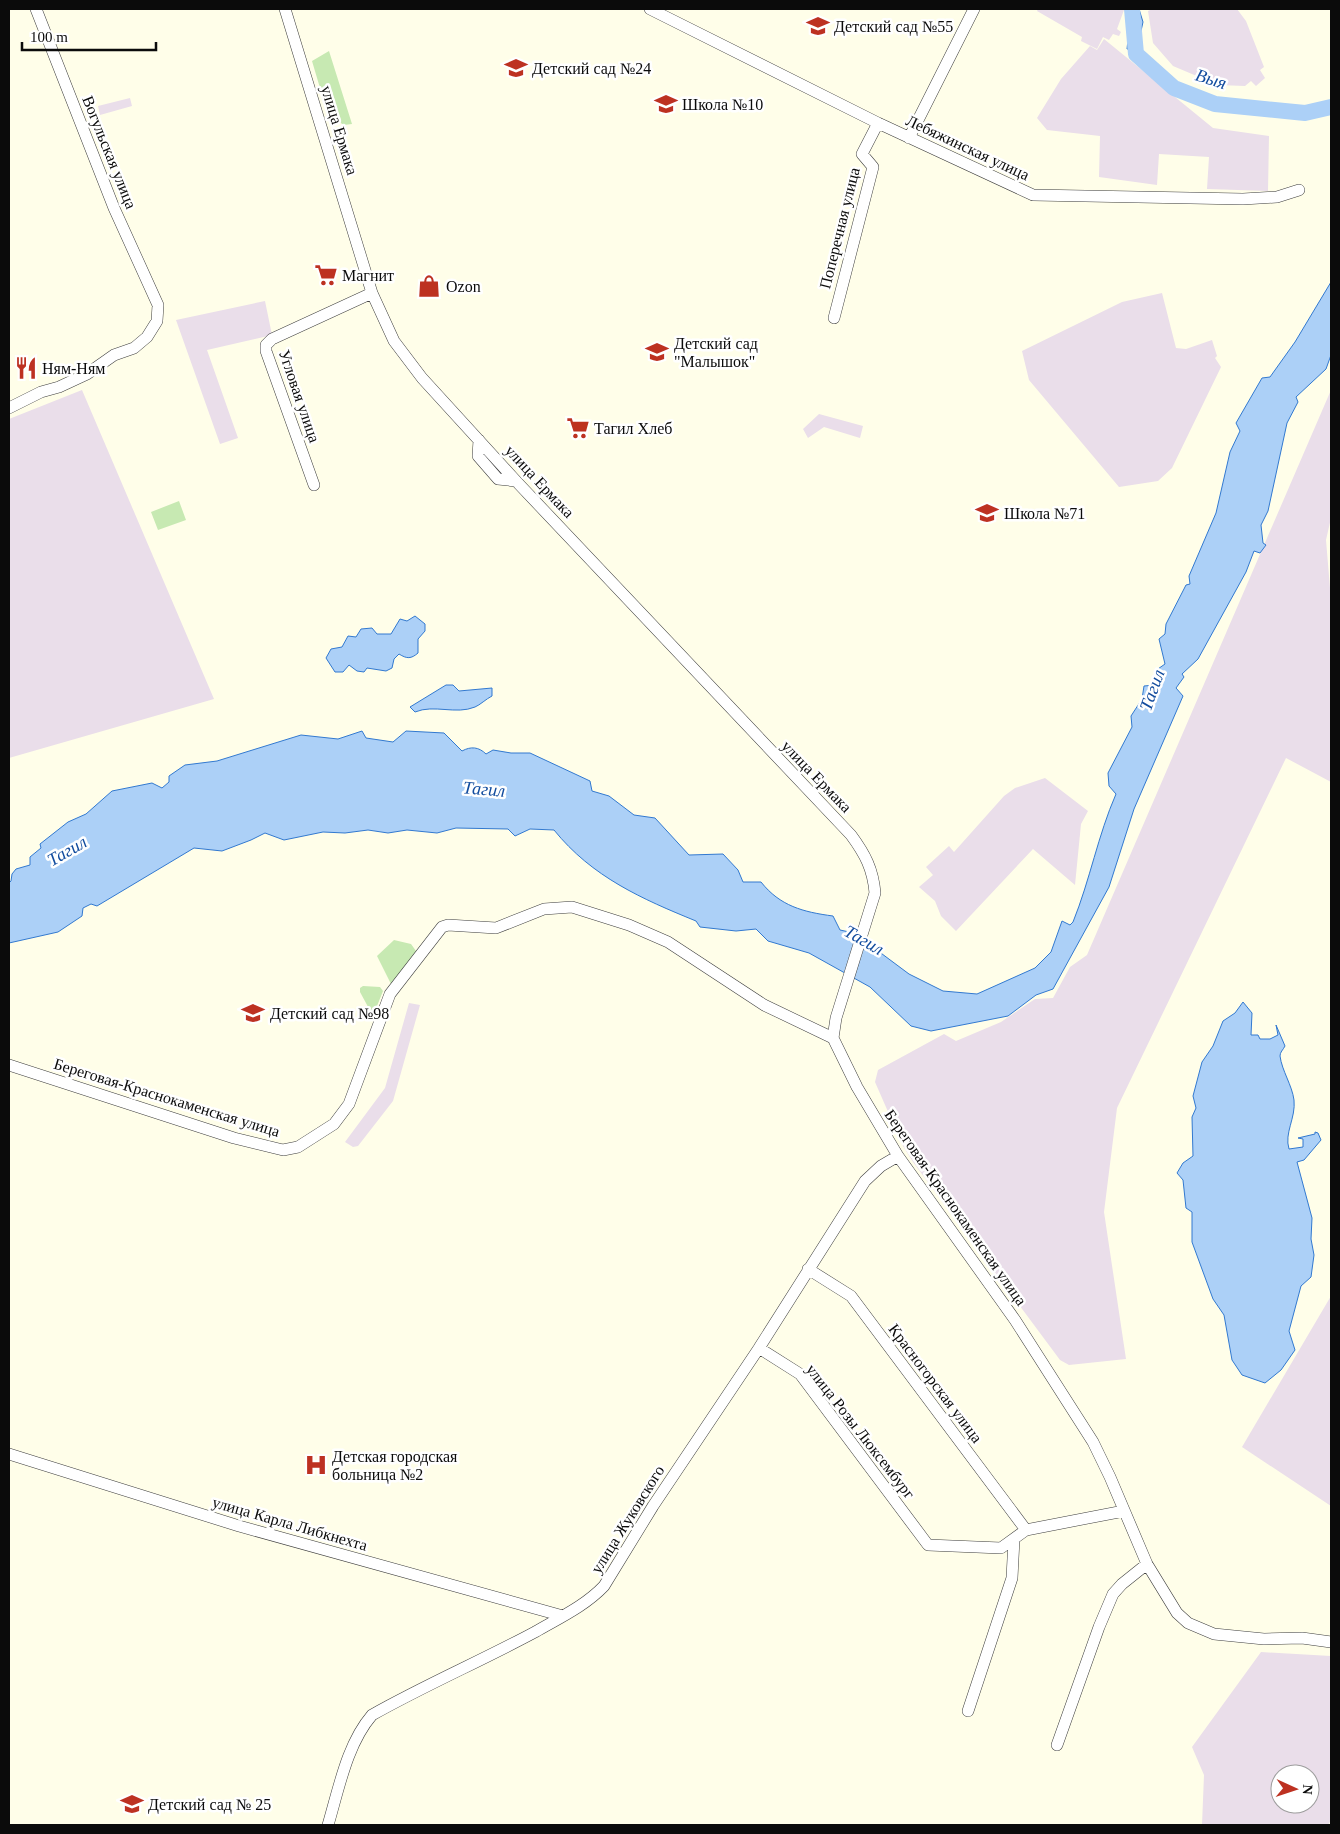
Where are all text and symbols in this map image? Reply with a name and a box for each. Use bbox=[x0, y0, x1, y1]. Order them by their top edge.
school or university icon: Детский сад №55 bbox=[805, 13, 831, 39]
place label: Детский сад №55 bbox=[834, 18, 953, 36]
scale bar bbox=[22, 20, 156, 52]
text: 100 m bbox=[30, 29, 68, 45]
school or university icon: Детский сад №24 bbox=[503, 55, 529, 81]
place label: Детский сад №24 bbox=[532, 60, 651, 78]
water label: Выя bbox=[1193, 65, 1229, 93]
street label: улица Ермака bbox=[317, 83, 361, 177]
school or university icon: Школа №10 bbox=[653, 91, 679, 117]
street label: Вогульская улица bbox=[78, 93, 140, 212]
place label: Школа №10 bbox=[682, 96, 763, 113]
street label: Лебяжинская улица bbox=[903, 111, 1032, 184]
street label: Поперечная улица bbox=[816, 166, 864, 291]
supermarket icon: Магнит bbox=[313, 262, 339, 288]
place label: Магнит bbox=[342, 267, 394, 284]
shop icon: Ozon bbox=[416, 273, 442, 299]
place label: Ozon bbox=[446, 278, 481, 295]
place label: Детский сад "Малышок" bbox=[674, 335, 758, 370]
school or university icon: Детский сад "Малышок" bbox=[644, 339, 670, 365]
street label: Угловая улица bbox=[275, 348, 323, 445]
restaurant icon: Ням-Ням bbox=[13, 355, 39, 381]
place label: Ням-Ням bbox=[42, 360, 105, 377]
supermarket icon: Тагил Хлеб bbox=[565, 415, 591, 441]
place label: Тагил Хлеб bbox=[594, 420, 672, 437]
street label: улица Ермака bbox=[501, 442, 577, 522]
school or university icon: Школа №71 bbox=[974, 500, 1000, 526]
place label: Школа №71 bbox=[1004, 505, 1085, 522]
water label: Тагил bbox=[1135, 667, 1169, 713]
street label: улица Ермака bbox=[778, 737, 855, 816]
water label: Тагил bbox=[462, 777, 506, 801]
water label: Тагил bbox=[44, 832, 90, 870]
water label: Тагил bbox=[841, 921, 887, 959]
school or university icon: Детский сад №98 bbox=[240, 1000, 266, 1026]
place label: Детский сад №98 bbox=[270, 1005, 389, 1023]
street label: Береговая-Краснокаменская улица bbox=[52, 1055, 282, 1141]
street label: Береговая-Краснокаменская улица bbox=[880, 1106, 1030, 1309]
street label: Красногорская улица bbox=[885, 1321, 986, 1447]
street label: улица Розы Люксембург bbox=[802, 1361, 919, 1503]
place label: Детская городская больница №2 bbox=[332, 1448, 458, 1484]
hospital icon: Детская городская больница №2 bbox=[303, 1452, 329, 1478]
street label: улица Жуковского bbox=[587, 1462, 668, 1577]
street label: улица Карла Либкнехта bbox=[210, 1493, 369, 1555]
north arrow bbox=[1270, 1764, 1320, 1814]
text: N bbox=[1300, 1784, 1315, 1795]
school or university icon: Детский сад № 25 bbox=[119, 1791, 145, 1817]
place label: Детский сад № 25 bbox=[148, 1796, 271, 1814]

